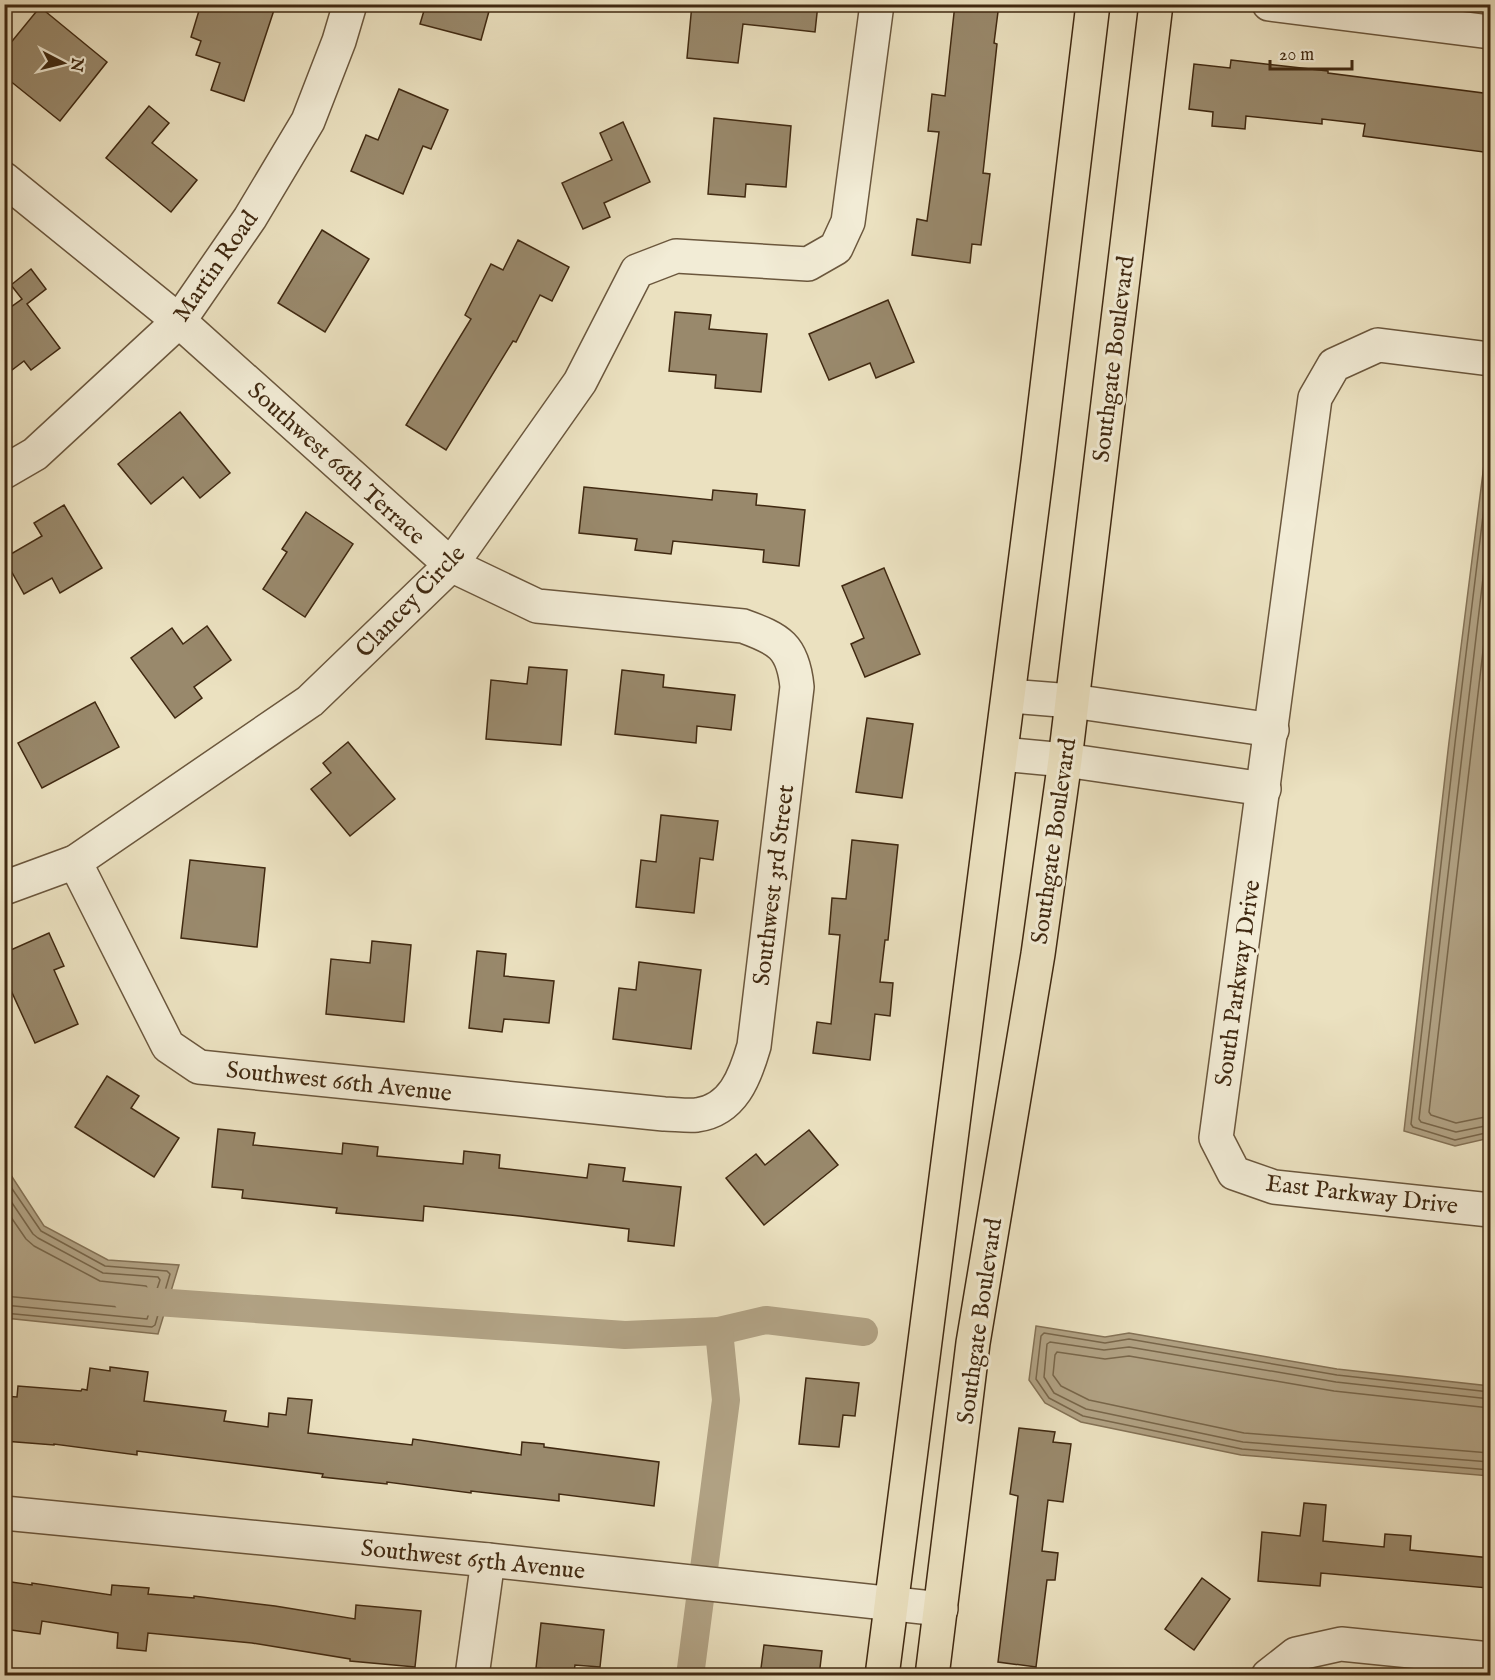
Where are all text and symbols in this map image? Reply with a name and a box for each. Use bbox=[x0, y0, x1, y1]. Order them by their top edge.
north arrow bbox=[33, 33, 93, 93]
scale bar bbox=[1270, 33, 1352, 71]
text: 20 m bbox=[1279, 44, 1314, 67]
text: N bbox=[65, 56, 87, 73]
street label: Martin Road bbox=[167, 205, 266, 328]
street label: Southgate Boulevard bbox=[1086, 254, 1143, 464]
street label: Southwest 66th Terrace bbox=[241, 376, 431, 552]
street label: Clancey Circle bbox=[349, 539, 473, 665]
street label: Southgate Boulevard bbox=[1025, 736, 1084, 946]
street label: Southwest 3rd Street bbox=[747, 783, 802, 987]
street label: South Parkway Drive bbox=[1209, 878, 1268, 1088]
street label: Southwest 66th Avenue bbox=[225, 1055, 453, 1110]
street label: East Parkway Drive bbox=[1264, 1168, 1460, 1223]
street label: Southgate Boulevard bbox=[951, 1216, 1010, 1426]
street label: Southwest 65th Avenue bbox=[359, 1533, 586, 1588]

